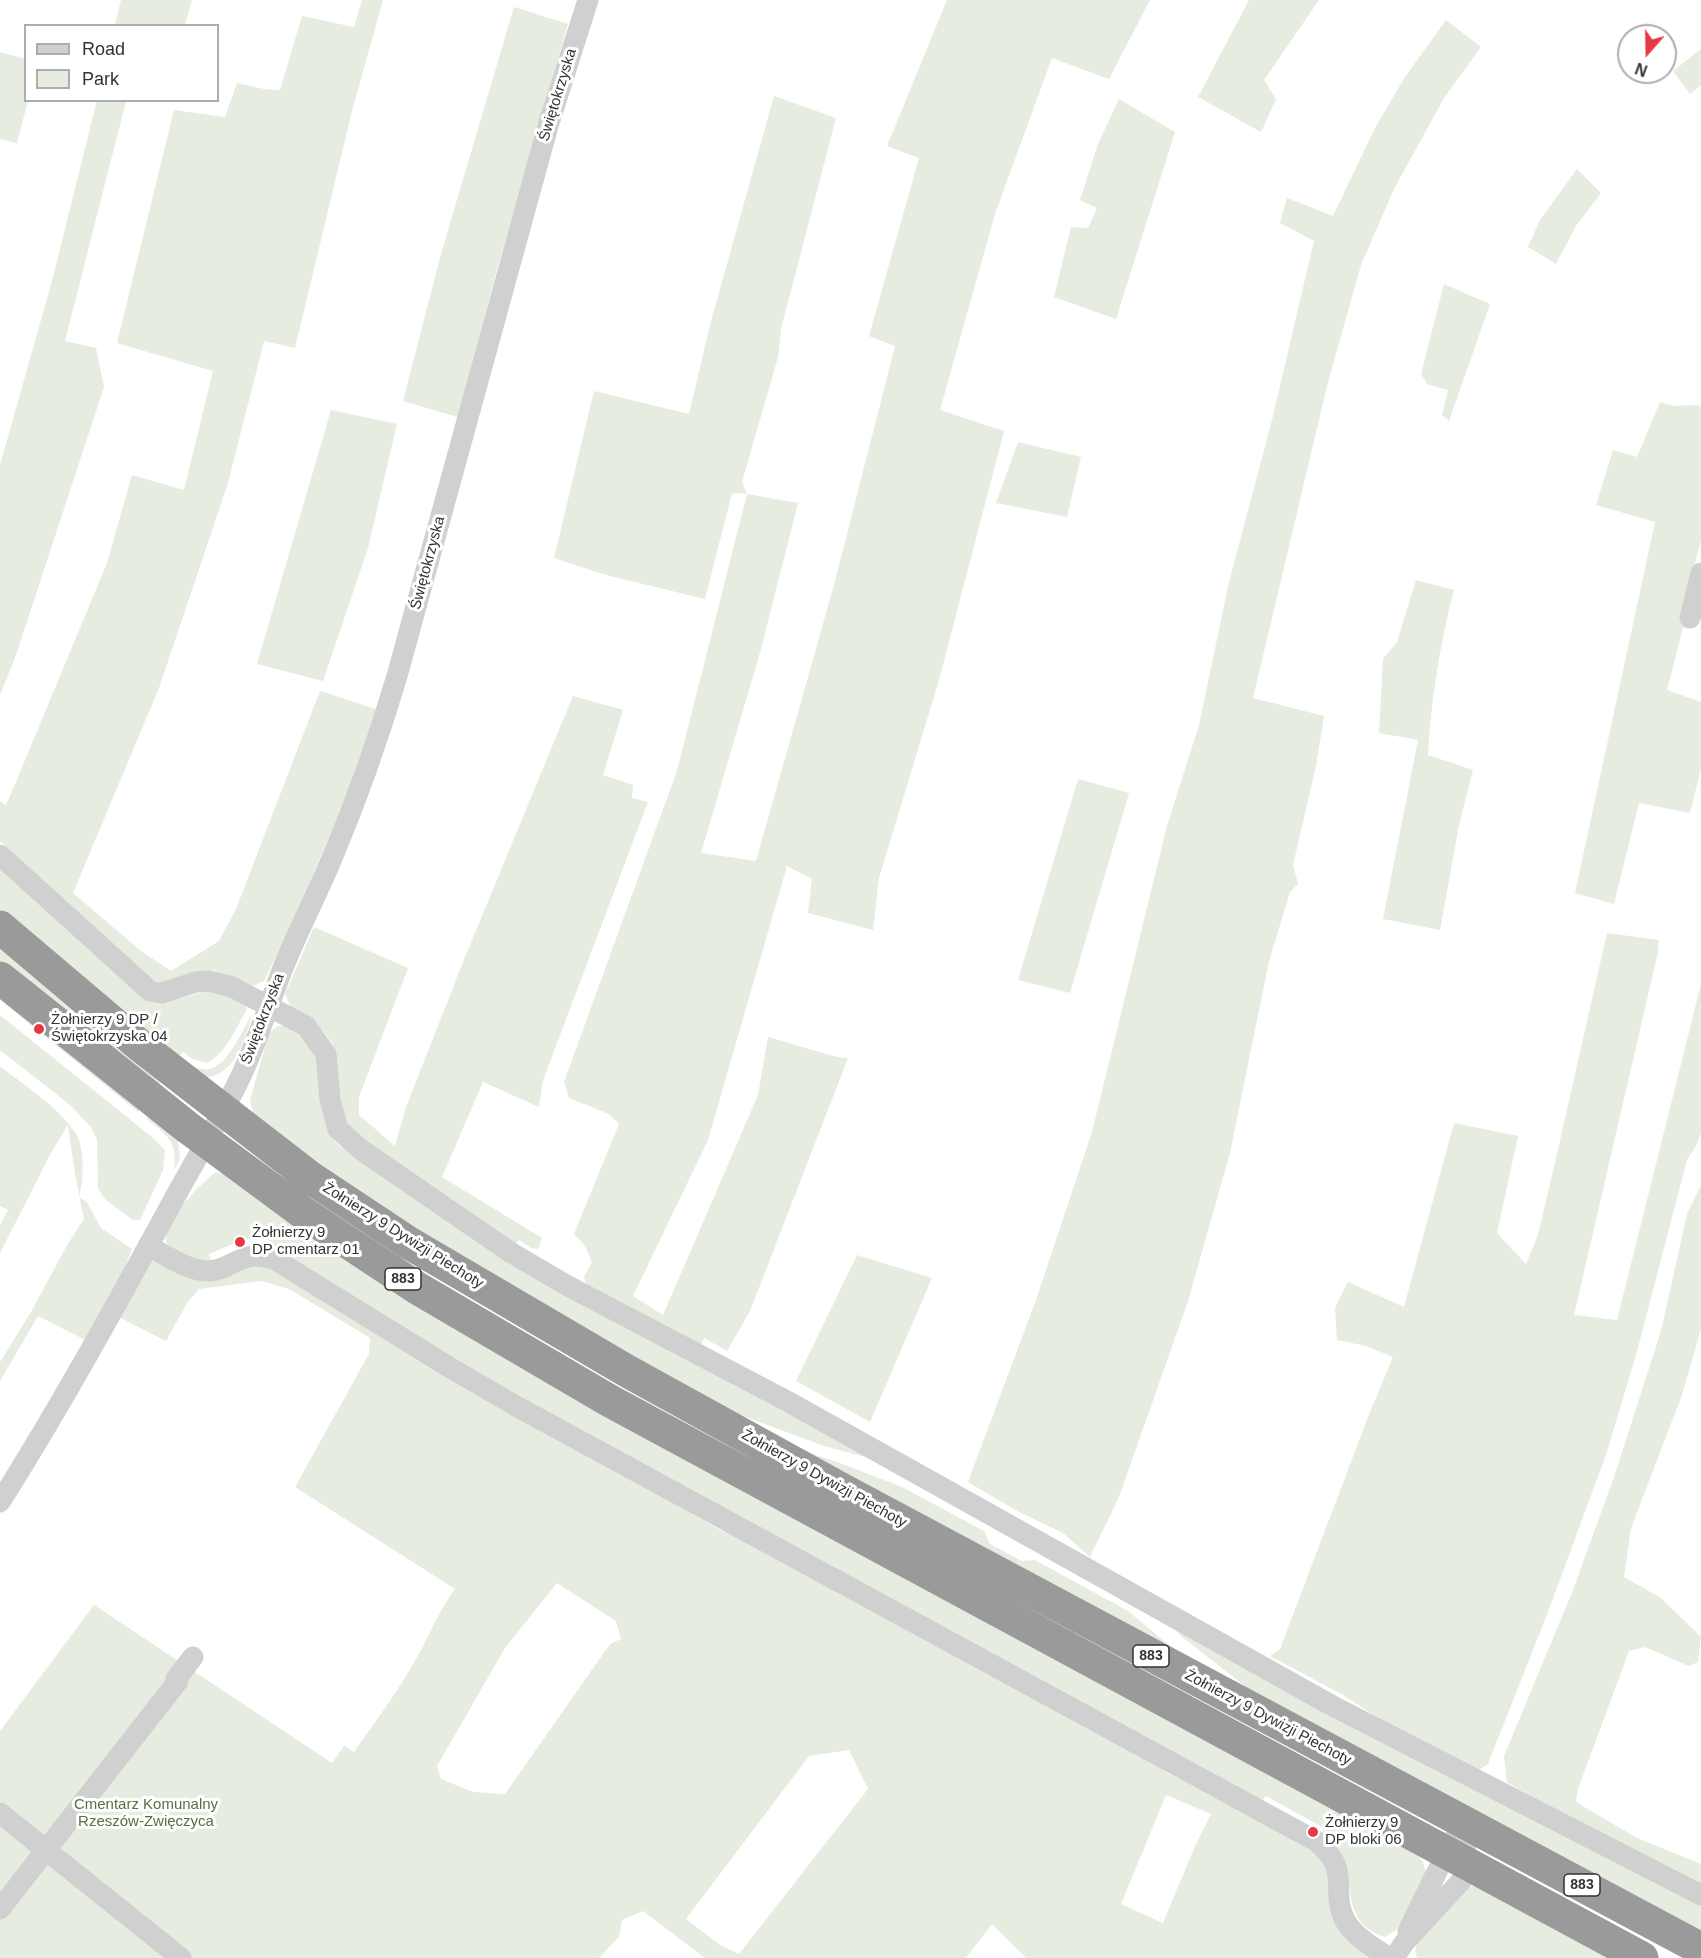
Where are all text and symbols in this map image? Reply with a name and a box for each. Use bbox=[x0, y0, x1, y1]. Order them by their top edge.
legend bbox=[24, 24, 219, 102]
north arrow bbox=[1617, 24, 1677, 84]
text: Road bbox=[82, 39, 125, 59]
street label: Świętokrzyska bbox=[535, 47, 581, 143]
text: N bbox=[1633, 60, 1650, 79]
text: Park bbox=[82, 69, 119, 89]
street label: Świętokrzyska bbox=[407, 514, 449, 612]
street label: Świętokrzyska bbox=[237, 971, 289, 1067]
place label: Żołnierzy 9 DP / Świętokrzyska 04 bbox=[51, 1011, 168, 1046]
marker: Żołnierzy 9 DP / Świętokrzyska 04 bbox=[32, 1022, 46, 1036]
street label: Żołnierzy 9 Dywizji Piechoty bbox=[319, 1179, 487, 1293]
place label: Żołnierzy 9 DP cmentarz 01 bbox=[252, 1224, 360, 1259]
marker: Żołnierzy 9 DP cmentarz 01 bbox=[233, 1235, 247, 1249]
road number: 883 bbox=[385, 1268, 421, 1290]
street label: Żołnierzy 9 Dywizji Piechoty bbox=[738, 1426, 910, 1532]
road number: 883 bbox=[1133, 1645, 1169, 1667]
street label: Żołnierzy 9 Dywizji Piechoty bbox=[1182, 1666, 1354, 1770]
park label: Cmentarz Komunalny Rzeszów-Zwięczyca bbox=[74, 1796, 218, 1831]
place label: Żołnierzy 9 DP bloki 06 bbox=[1325, 1814, 1402, 1849]
marker: Żołnierzy 9 DP bloki 06 bbox=[1306, 1825, 1320, 1839]
road number: 883 bbox=[1564, 1874, 1600, 1896]

